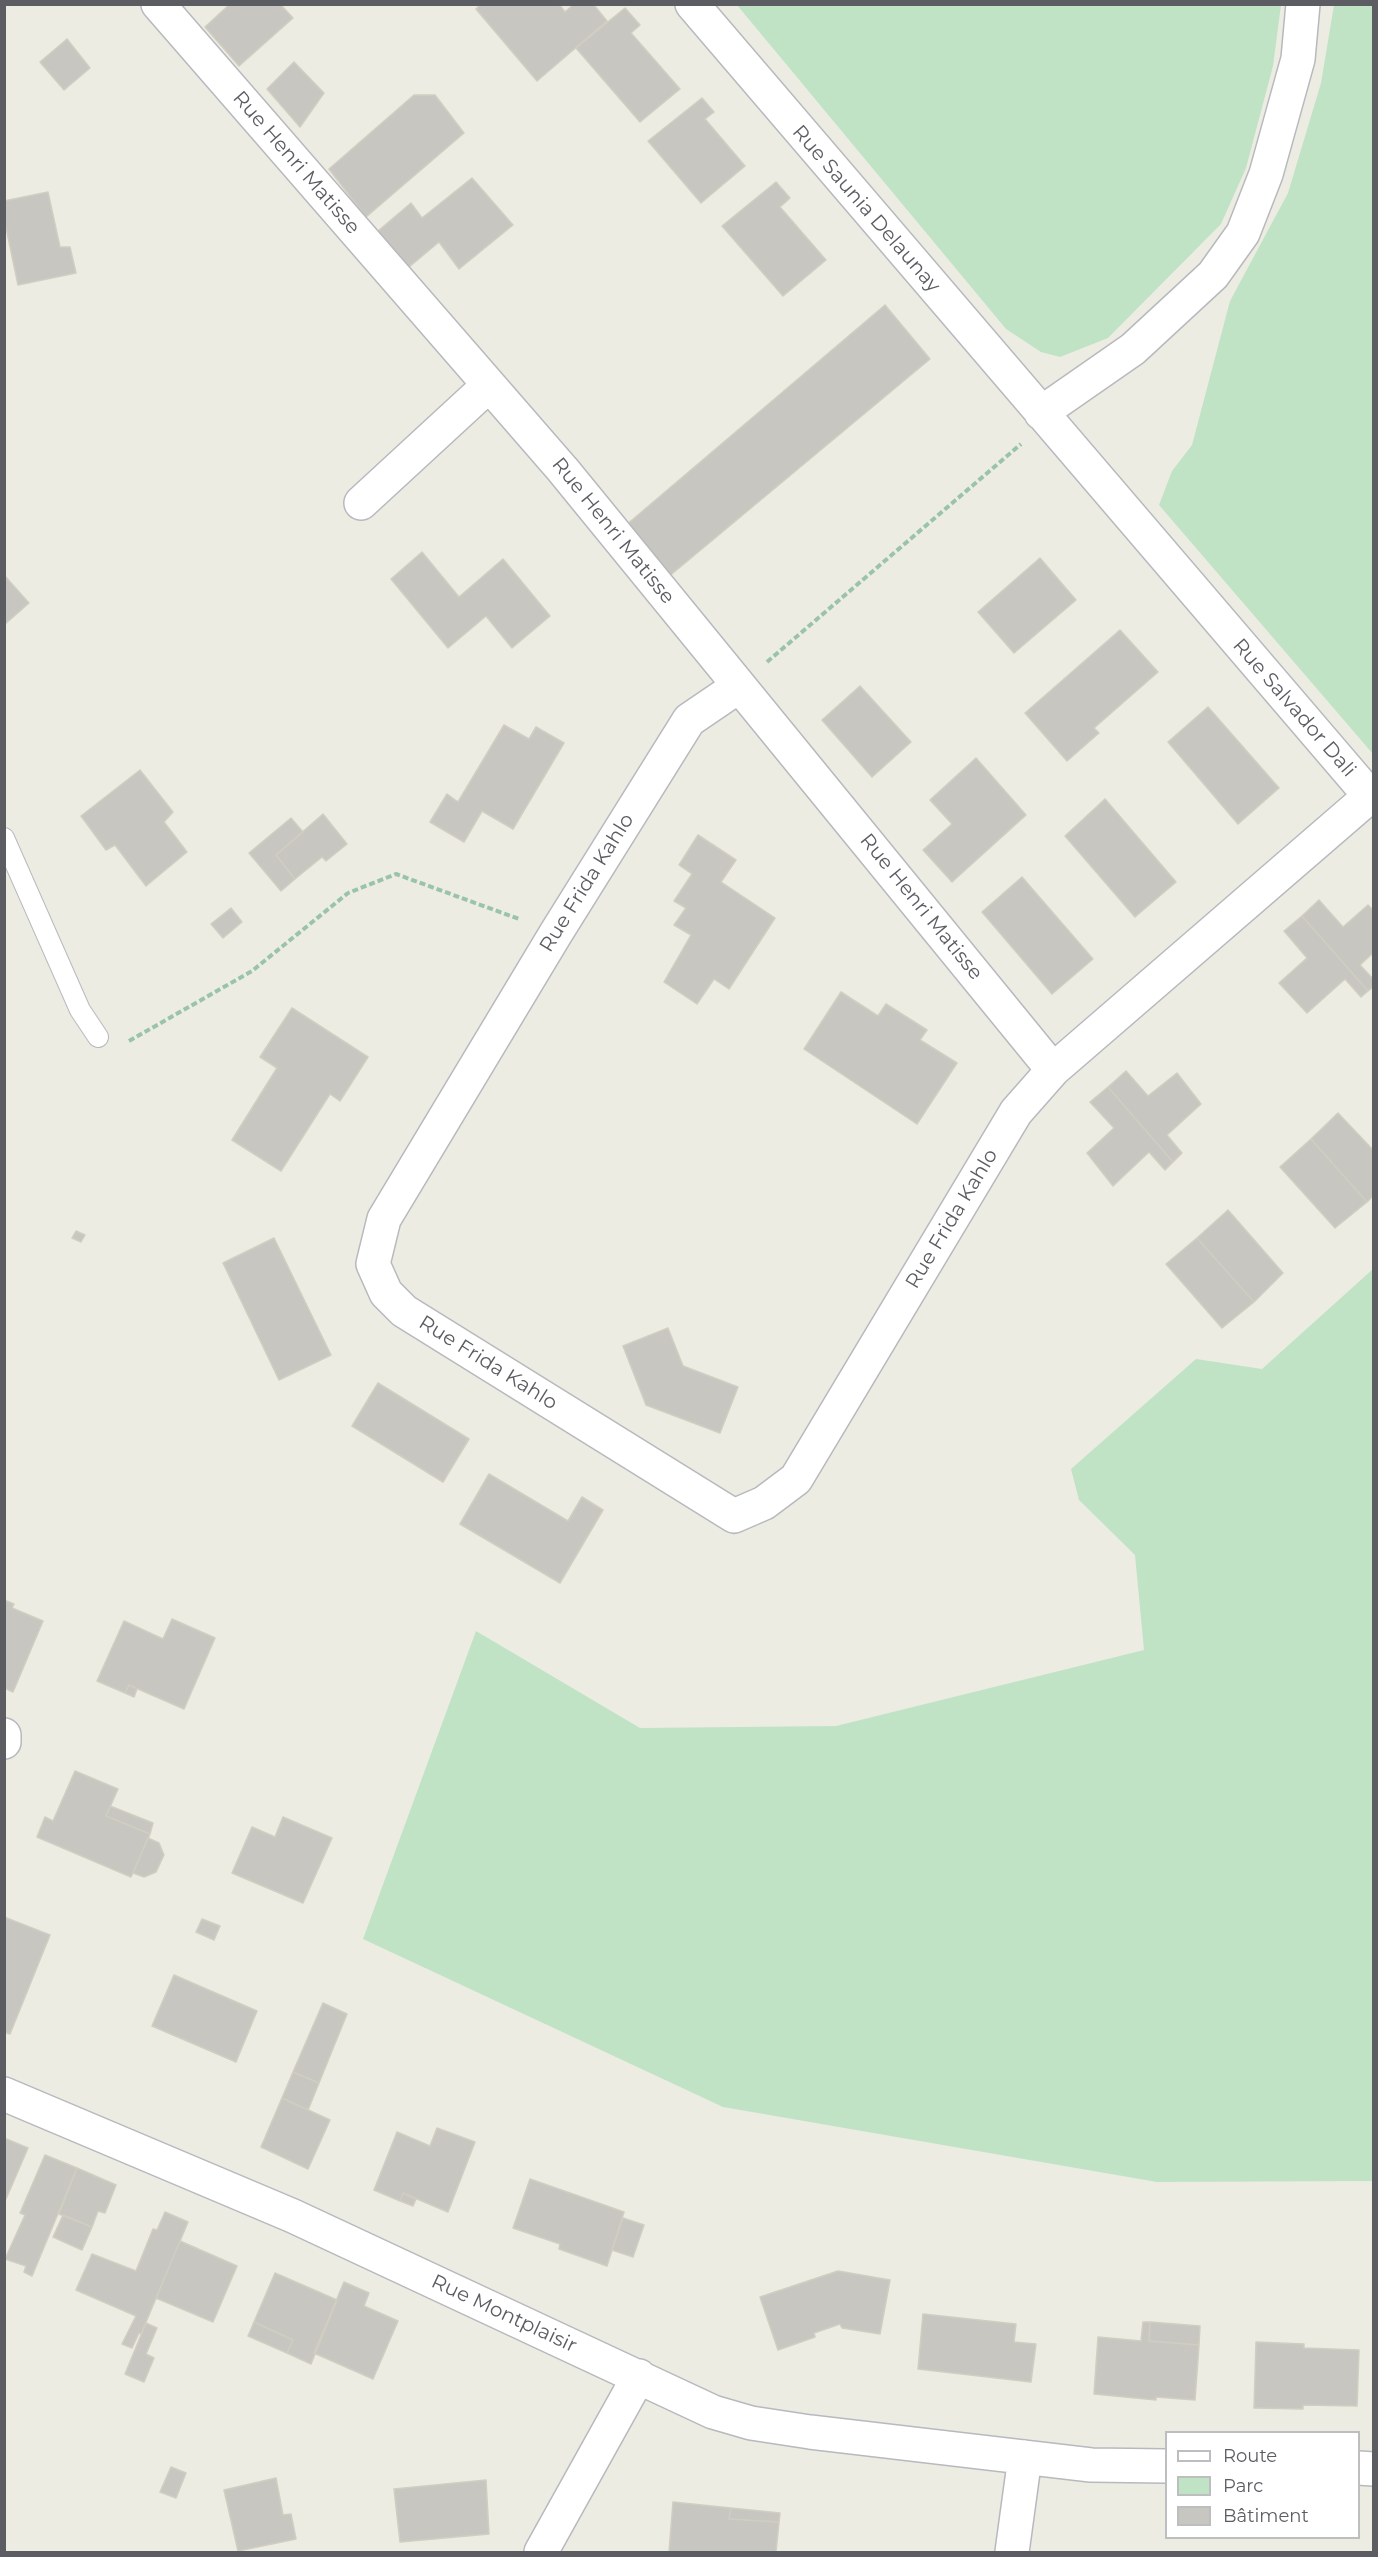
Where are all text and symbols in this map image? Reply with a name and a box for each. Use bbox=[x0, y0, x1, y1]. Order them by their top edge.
street label: Rue Henri Matisse bbox=[227, 87, 365, 239]
street label: Rue Saunia Delaunay bbox=[787, 120, 945, 298]
street label: Rue Henri Matisse bbox=[547, 453, 679, 609]
street label: Rue Salvador Dali bbox=[1227, 634, 1361, 782]
street label: Rue Frida Kahlo bbox=[535, 809, 639, 957]
street label: Rue Henri Matisse bbox=[855, 829, 987, 985]
street label: Rue Frida Kahlo bbox=[901, 1145, 1003, 1293]
street label: Rue Frida Kahlo bbox=[414, 1311, 562, 1415]
street label: Rue Montplaisir bbox=[427, 2270, 581, 2358]
legend bbox=[1165, 2431, 1360, 2539]
text: Route bbox=[1223, 2445, 1277, 2467]
text: Parc bbox=[1223, 2475, 1263, 2497]
text: Bâtiment bbox=[1223, 2505, 1309, 2527]

